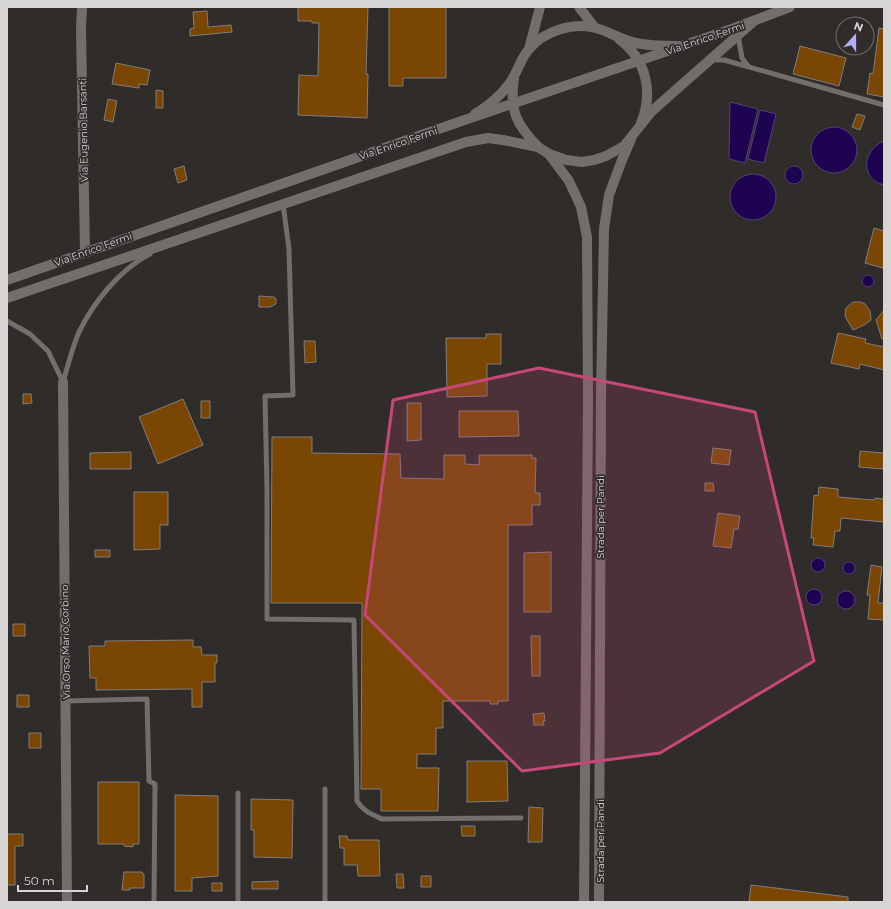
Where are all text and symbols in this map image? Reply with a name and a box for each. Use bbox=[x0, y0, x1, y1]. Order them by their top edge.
north arrow bbox=[835, 16, 875, 56]
street label: Via Enrico Fermi bbox=[664, 19, 746, 58]
text: N bbox=[852, 19, 865, 35]
street label: Via Eugenio Barsanti bbox=[76, 78, 91, 182]
street label: Via Enrico Fermi bbox=[357, 124, 439, 163]
street label: Via Enrico Fermi bbox=[52, 229, 134, 270]
street label: Strada per Pandi bbox=[594, 475, 607, 559]
street label: Via Orso Mario Corbino bbox=[58, 585, 73, 699]
street label: Strada per Pandi bbox=[594, 799, 607, 883]
scale bar bbox=[18, 867, 87, 893]
text: 50 m bbox=[24, 873, 55, 888]

